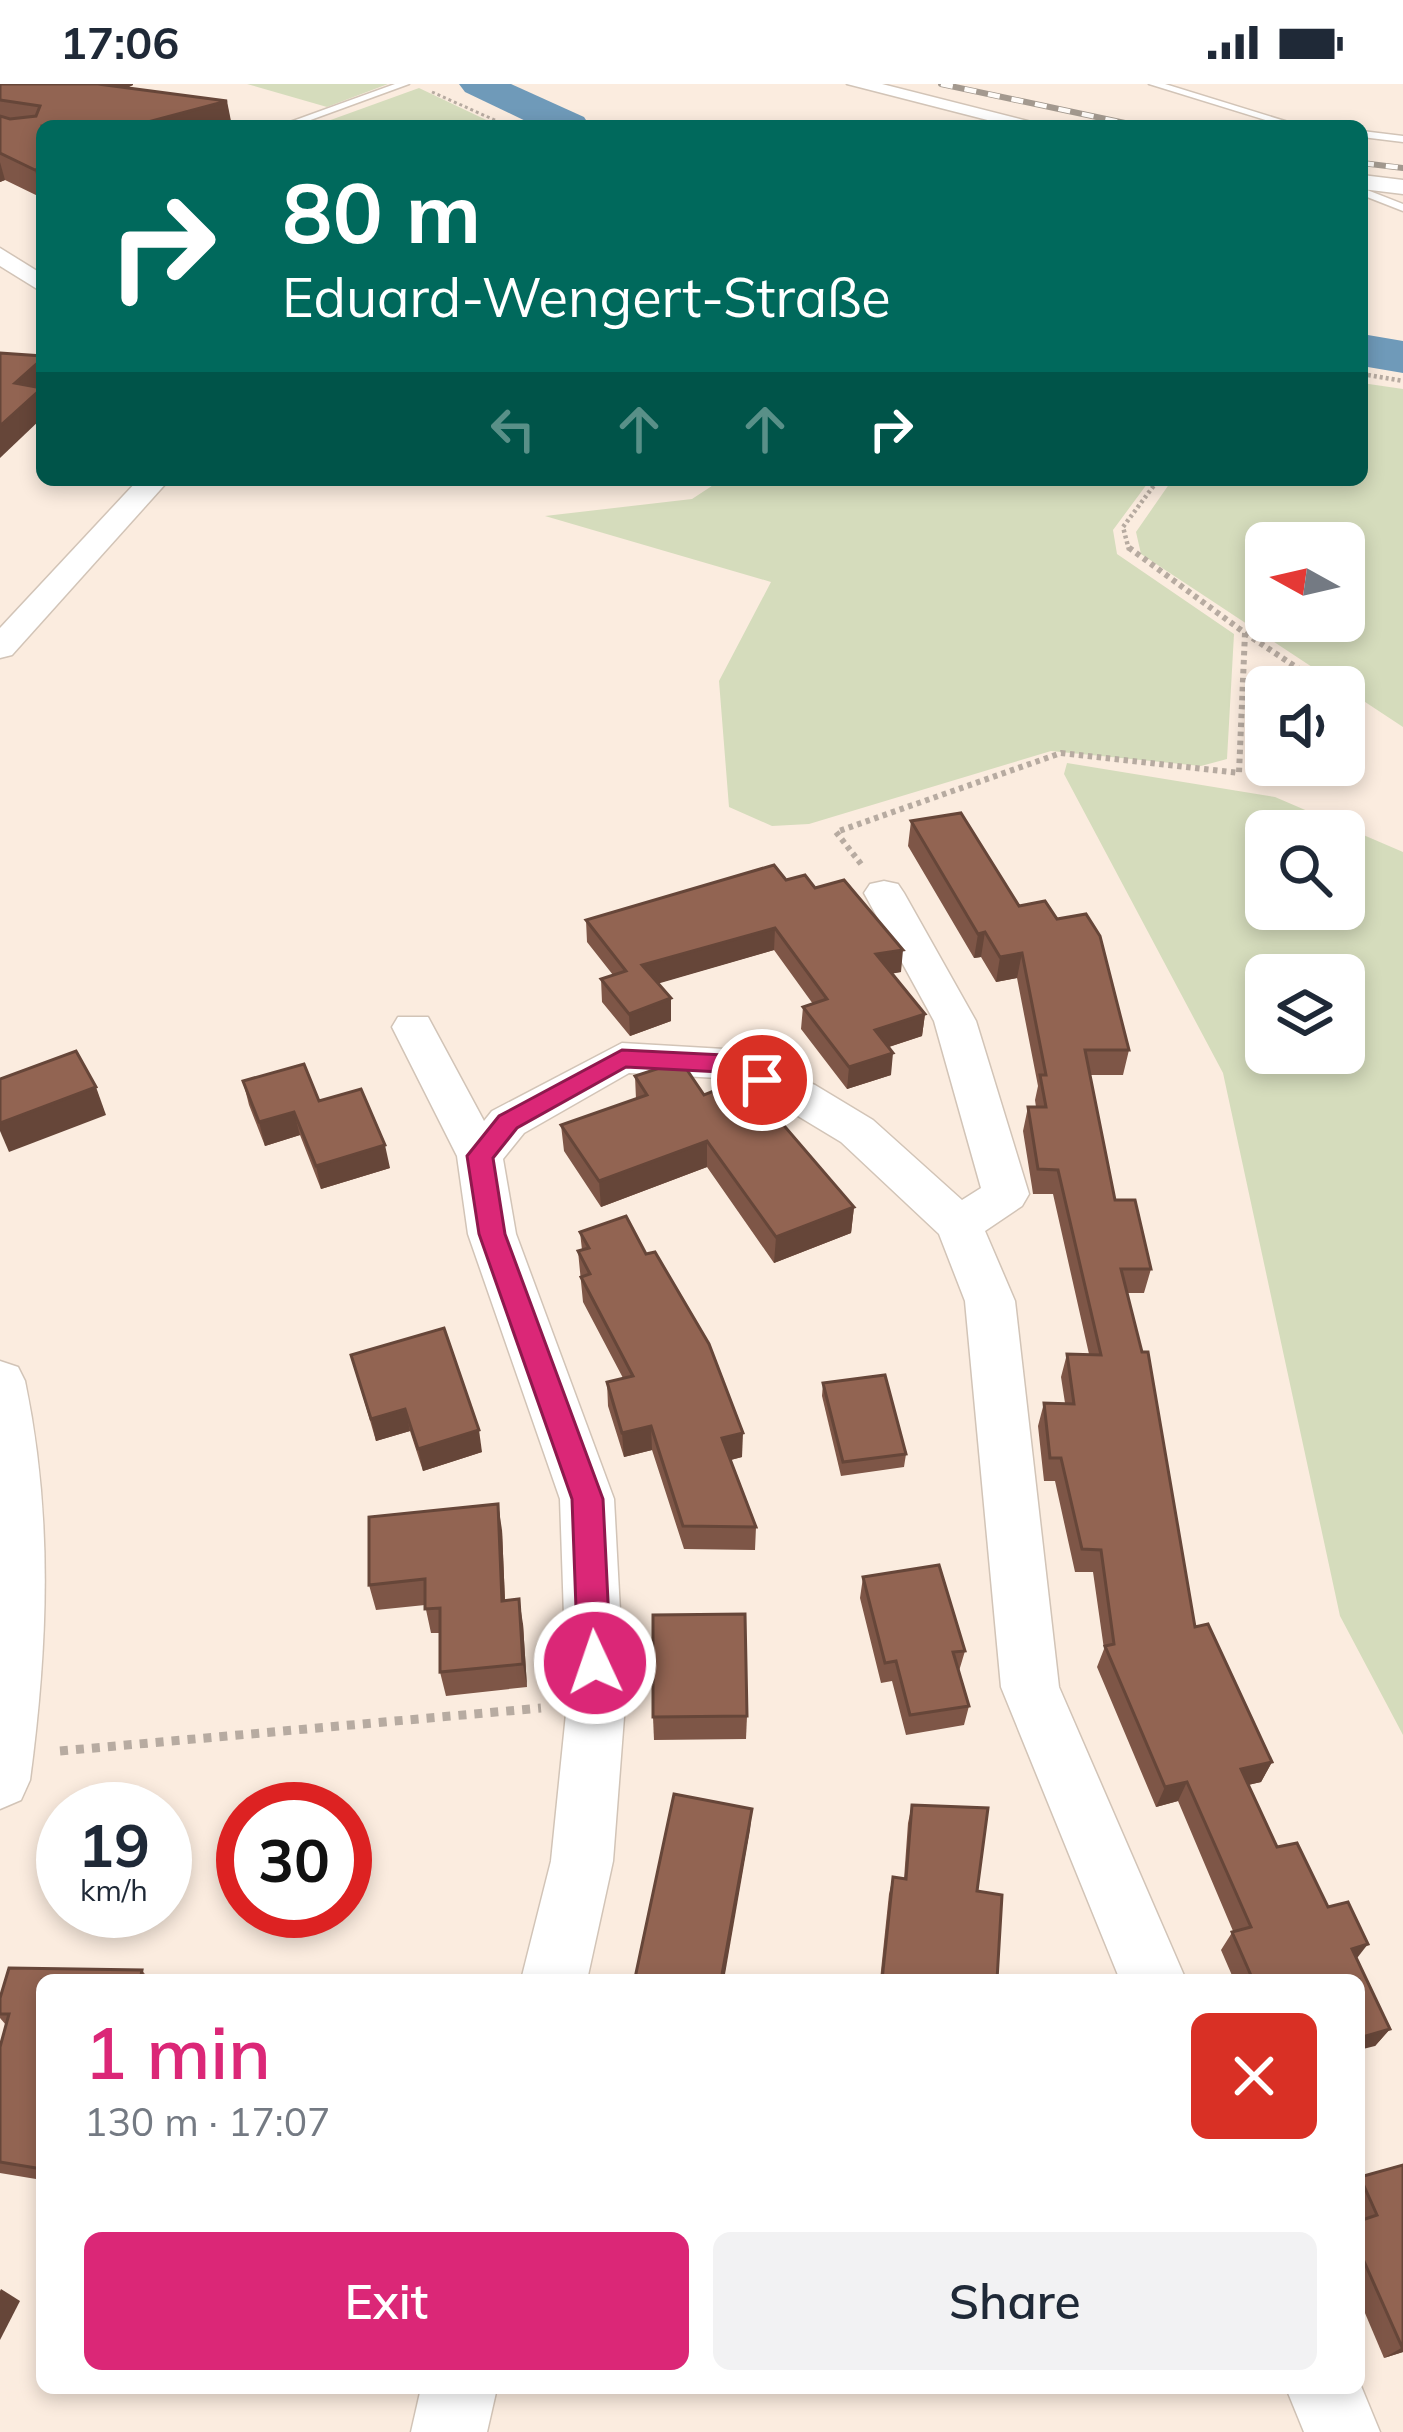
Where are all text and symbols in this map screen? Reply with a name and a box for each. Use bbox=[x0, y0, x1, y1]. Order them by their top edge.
text: 17:06 bbox=[60, 14, 179, 70]
text: 80 m bbox=[282, 159, 481, 264]
icon: right bbox=[84, 168, 240, 324]
text: Eduard-Wengert-Straße bbox=[282, 263, 891, 331]
icon: left bbox=[480, 396, 546, 462]
icon: ahead bbox=[606, 396, 672, 462]
icon: ahead bbox=[732, 396, 798, 462]
icon: right bbox=[858, 396, 924, 462]
north arrow bbox=[1245, 522, 1365, 642]
map controls bbox=[1245, 522, 1365, 1074]
button: sound bbox=[1245, 666, 1365, 786]
button: search bbox=[1245, 810, 1365, 930]
button: layers bbox=[1245, 954, 1365, 1074]
pin bbox=[711, 1029, 813, 1131]
icon: arrive bbox=[729, 1047, 795, 1113]
position arrow bbox=[532, 1600, 658, 1726]
speed limit sign: 30 bbox=[216, 1782, 372, 1938]
text: 19 bbox=[78, 1807, 150, 1882]
text: km/h bbox=[80, 1871, 148, 1909]
text: 1 min bbox=[84, 2007, 271, 2097]
button: close bbox=[1191, 2013, 1317, 2139]
text: 130 m · 17:07 bbox=[84, 2097, 330, 2146]
button: Exit bbox=[84, 2232, 689, 2370]
button: Share bbox=[713, 2232, 1317, 2370]

